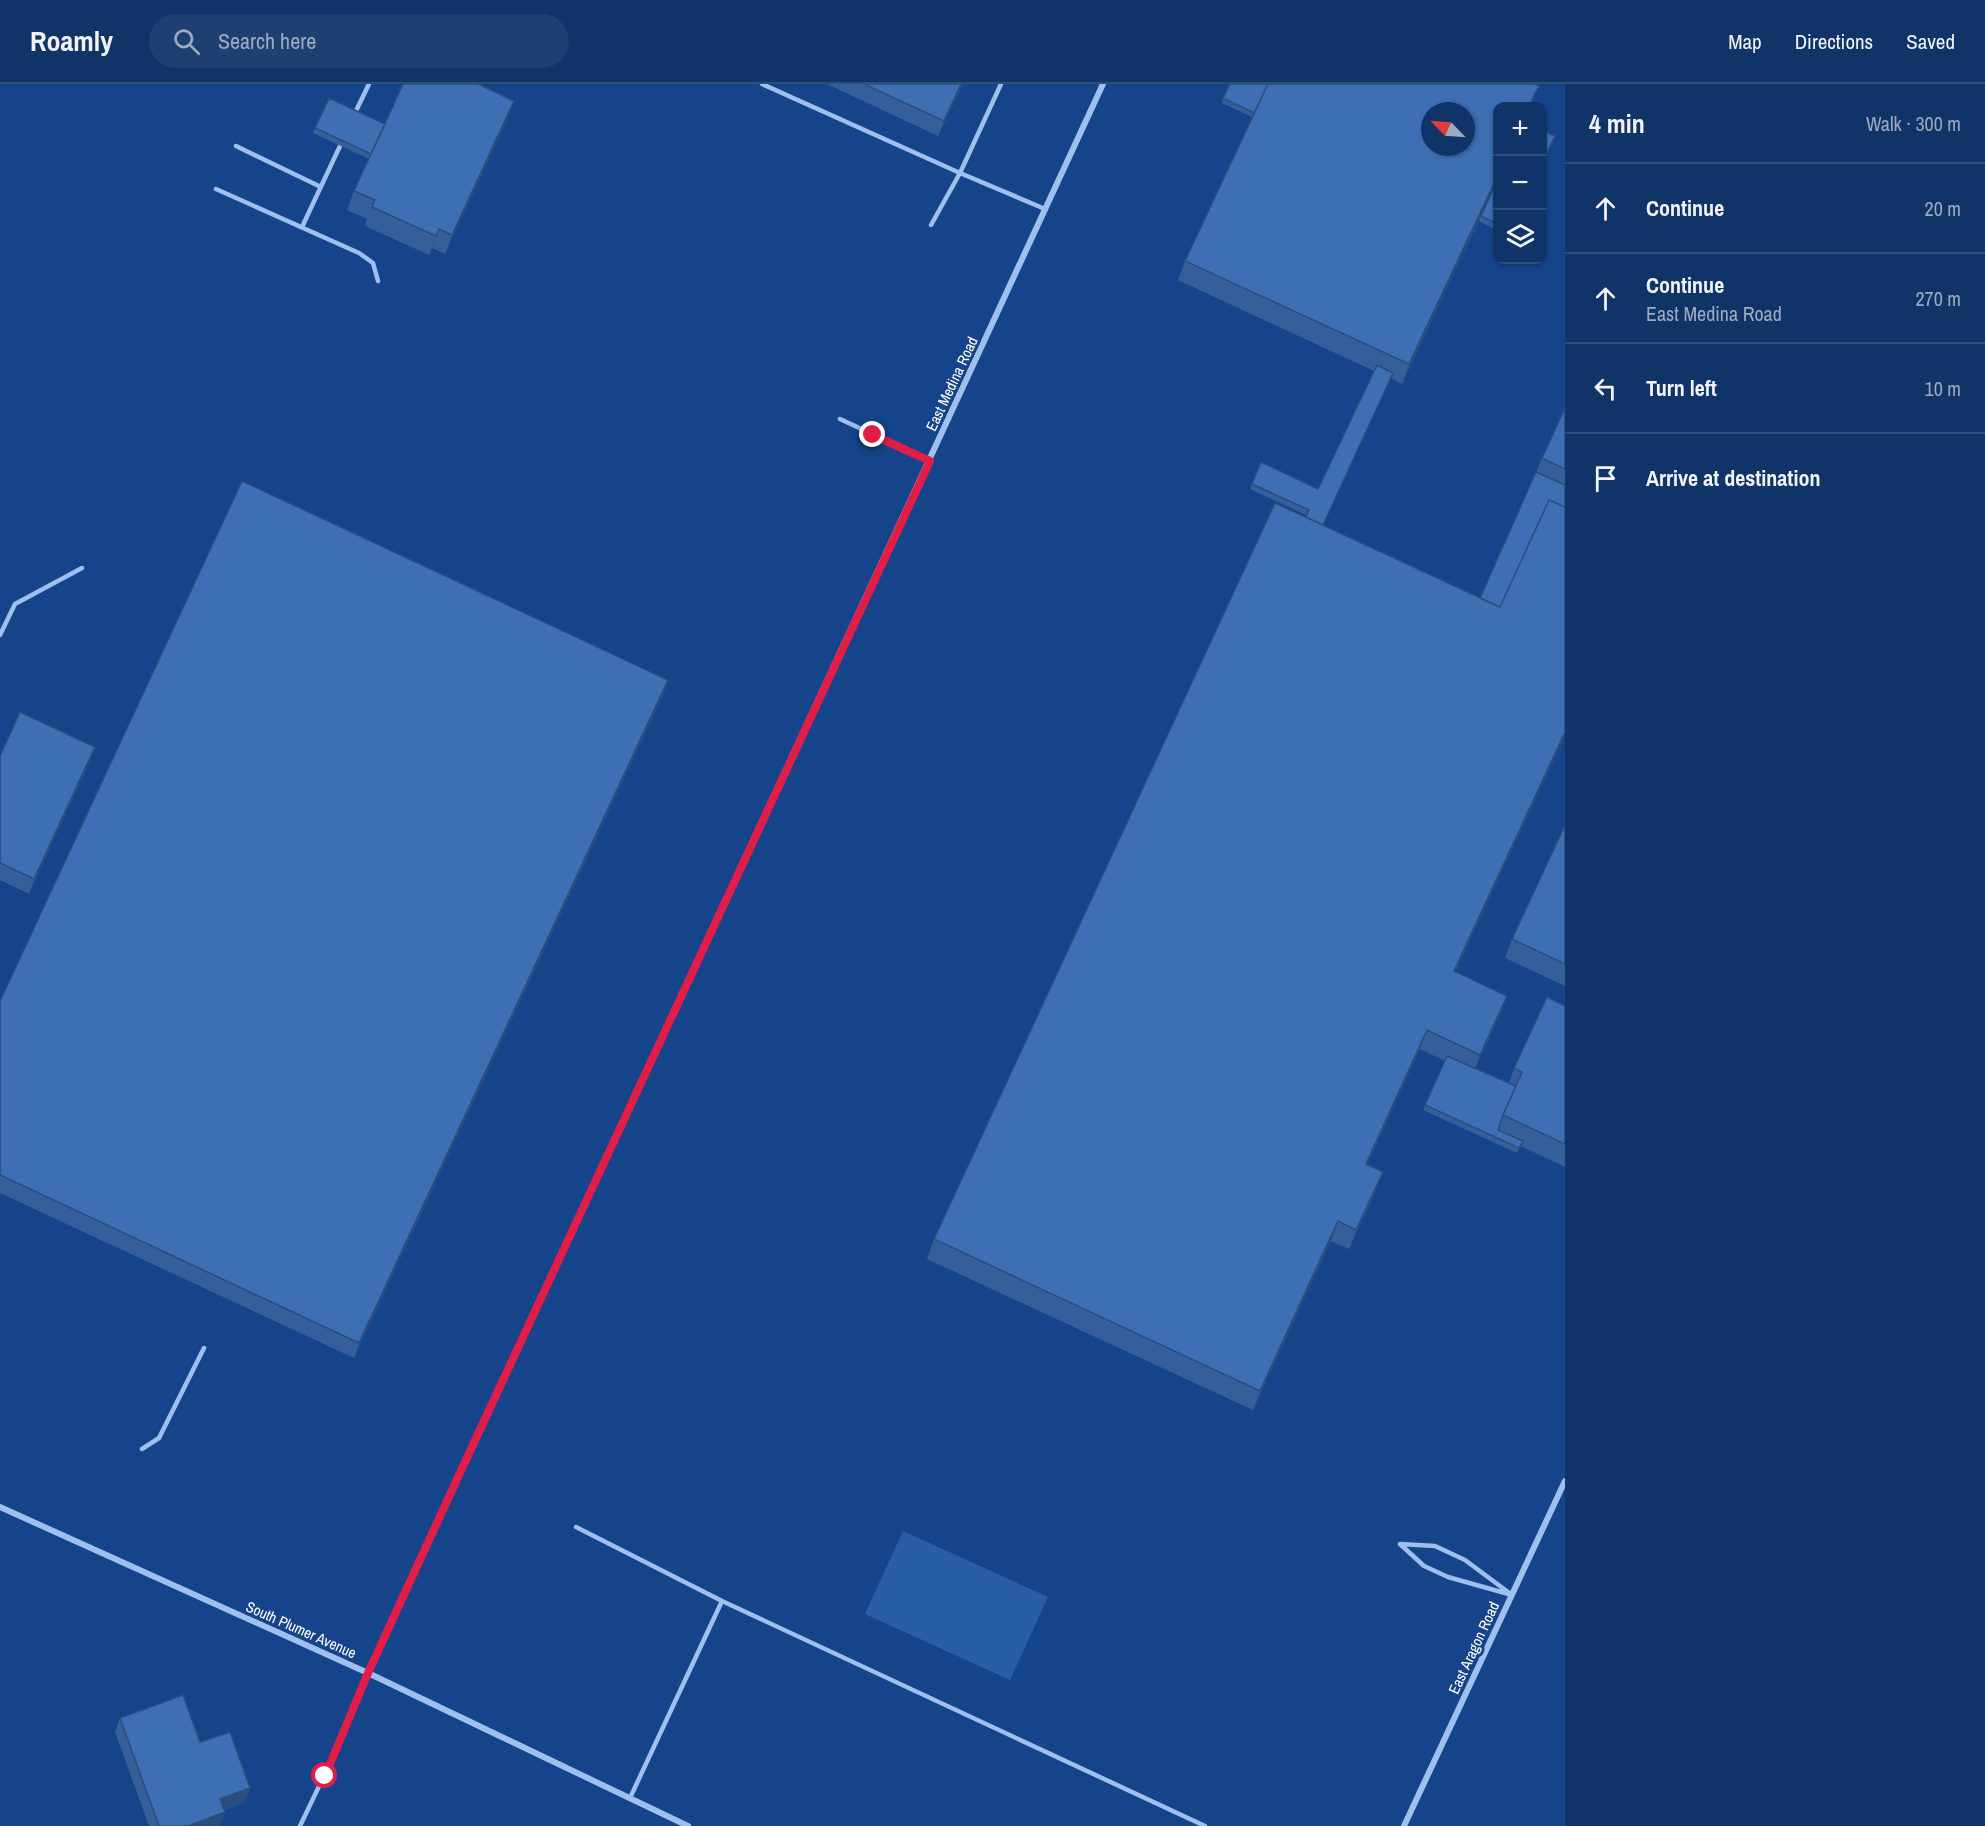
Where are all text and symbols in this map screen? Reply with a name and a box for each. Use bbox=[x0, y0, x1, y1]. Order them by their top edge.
search box bbox=[149, 14, 569, 68]
text: Roamly bbox=[30, 22, 113, 60]
icon: search bbox=[170, 25, 203, 58]
text: Search here bbox=[218, 26, 316, 56]
text: Map bbox=[1728, 27, 1762, 56]
text: Directions bbox=[1795, 27, 1873, 56]
text: Saved bbox=[1906, 27, 1955, 56]
north arrow bbox=[1421, 102, 1475, 156]
map controls bbox=[1493, 102, 1547, 264]
button: + bbox=[1493, 102, 1547, 156]
text: 4 min bbox=[1589, 106, 1645, 141]
text: Walk · 300 m bbox=[1866, 110, 1961, 137]
button: − bbox=[1493, 156, 1547, 210]
icon: ahead bbox=[1589, 192, 1622, 225]
text: Continue bbox=[1646, 193, 1724, 223]
text: 20 m bbox=[1925, 195, 1961, 222]
button: layers bbox=[1493, 210, 1547, 264]
text: Continue bbox=[1646, 270, 1724, 300]
icon: ahead bbox=[1589, 282, 1622, 315]
text: 270 m bbox=[1915, 285, 1961, 312]
text: East Medina Road bbox=[1646, 300, 1782, 327]
street label: East Medina Road bbox=[921, 333, 983, 434]
icon: left bbox=[1589, 372, 1622, 405]
text: Turn left bbox=[1646, 373, 1717, 403]
text: 10 m bbox=[1925, 375, 1961, 402]
route end bbox=[859, 421, 885, 447]
icon: arrive bbox=[1589, 462, 1622, 495]
text: Arrive at destination bbox=[1646, 463, 1820, 493]
street label: South Plumer Avenue bbox=[243, 1596, 360, 1663]
street label: East Aragon Road bbox=[1443, 1598, 1504, 1697]
route start bbox=[311, 1762, 337, 1788]

